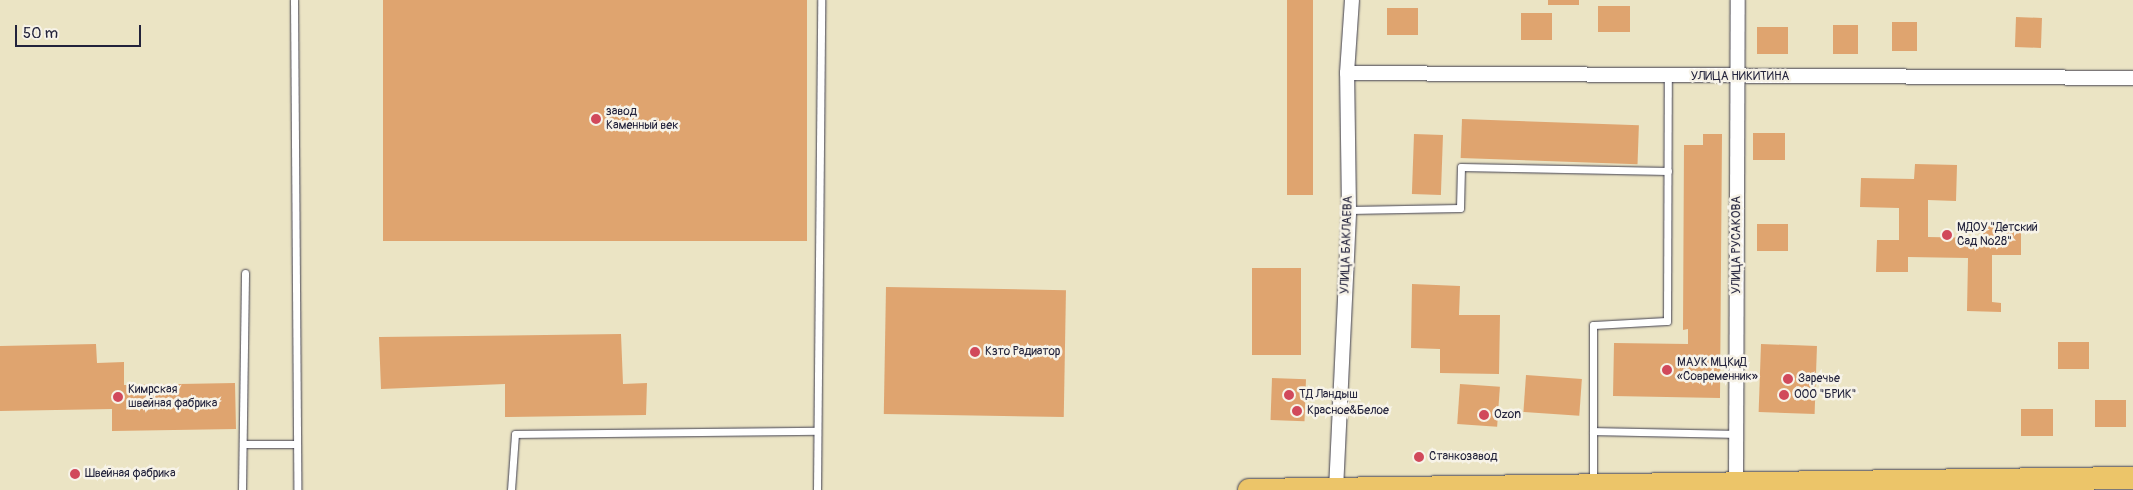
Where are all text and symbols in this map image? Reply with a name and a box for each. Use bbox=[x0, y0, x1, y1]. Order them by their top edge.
scale bar bbox=[18, 15, 144, 47]
text: 50 m bbox=[23, 24, 58, 43]
street label: УЛИЦА НИКИТИНА bbox=[1691, 70, 1789, 84]
place label: завод Каменный век bbox=[606, 105, 678, 133]
marker: завод Каменный век bbox=[590, 113, 602, 125]
street label: УЛИЦА БАКЛАЕВА bbox=[1338, 196, 1356, 294]
street label: УЛИЦА РУСАКОВА bbox=[1730, 196, 1744, 294]
place label: МДОУ "Детский Сад №28" bbox=[1957, 221, 2038, 249]
marker: МДОУ "Детский Сад №28" bbox=[1941, 229, 1953, 241]
place label: Кзто Радиатор bbox=[985, 345, 1061, 359]
marker: Кзто Радиатор bbox=[969, 346, 981, 358]
place label: МАУК МЦКиД «Современник» bbox=[1677, 356, 1758, 384]
marker: МАУК МЦКиД «Современник» bbox=[1661, 364, 1673, 376]
place label: Заречье bbox=[1798, 372, 1840, 386]
marker: Заречье bbox=[1782, 373, 1794, 385]
place label: Кимрская швейная фабрика bbox=[128, 383, 217, 411]
place label: ТД Ландыш bbox=[1299, 388, 1358, 402]
place label: ООО "БРИК" bbox=[1794, 388, 1856, 402]
marker: ТД Ландыш bbox=[1283, 389, 1295, 401]
marker: ООО "БРИК" bbox=[1778, 389, 1790, 401]
marker: Кимрская швейная фабрика bbox=[112, 391, 124, 403]
place label: Красное&Белое bbox=[1307, 404, 1389, 418]
marker: Красное&Белое bbox=[1291, 405, 1303, 417]
place label: Ozon bbox=[1494, 408, 1521, 422]
marker: Ozon bbox=[1478, 409, 1490, 421]
place label: Станкозавод bbox=[1429, 450, 1498, 464]
marker: Станкозавод bbox=[1413, 451, 1425, 463]
place label: Швейная фабрика bbox=[85, 467, 176, 481]
marker: Швейная фабрика bbox=[69, 468, 81, 480]

